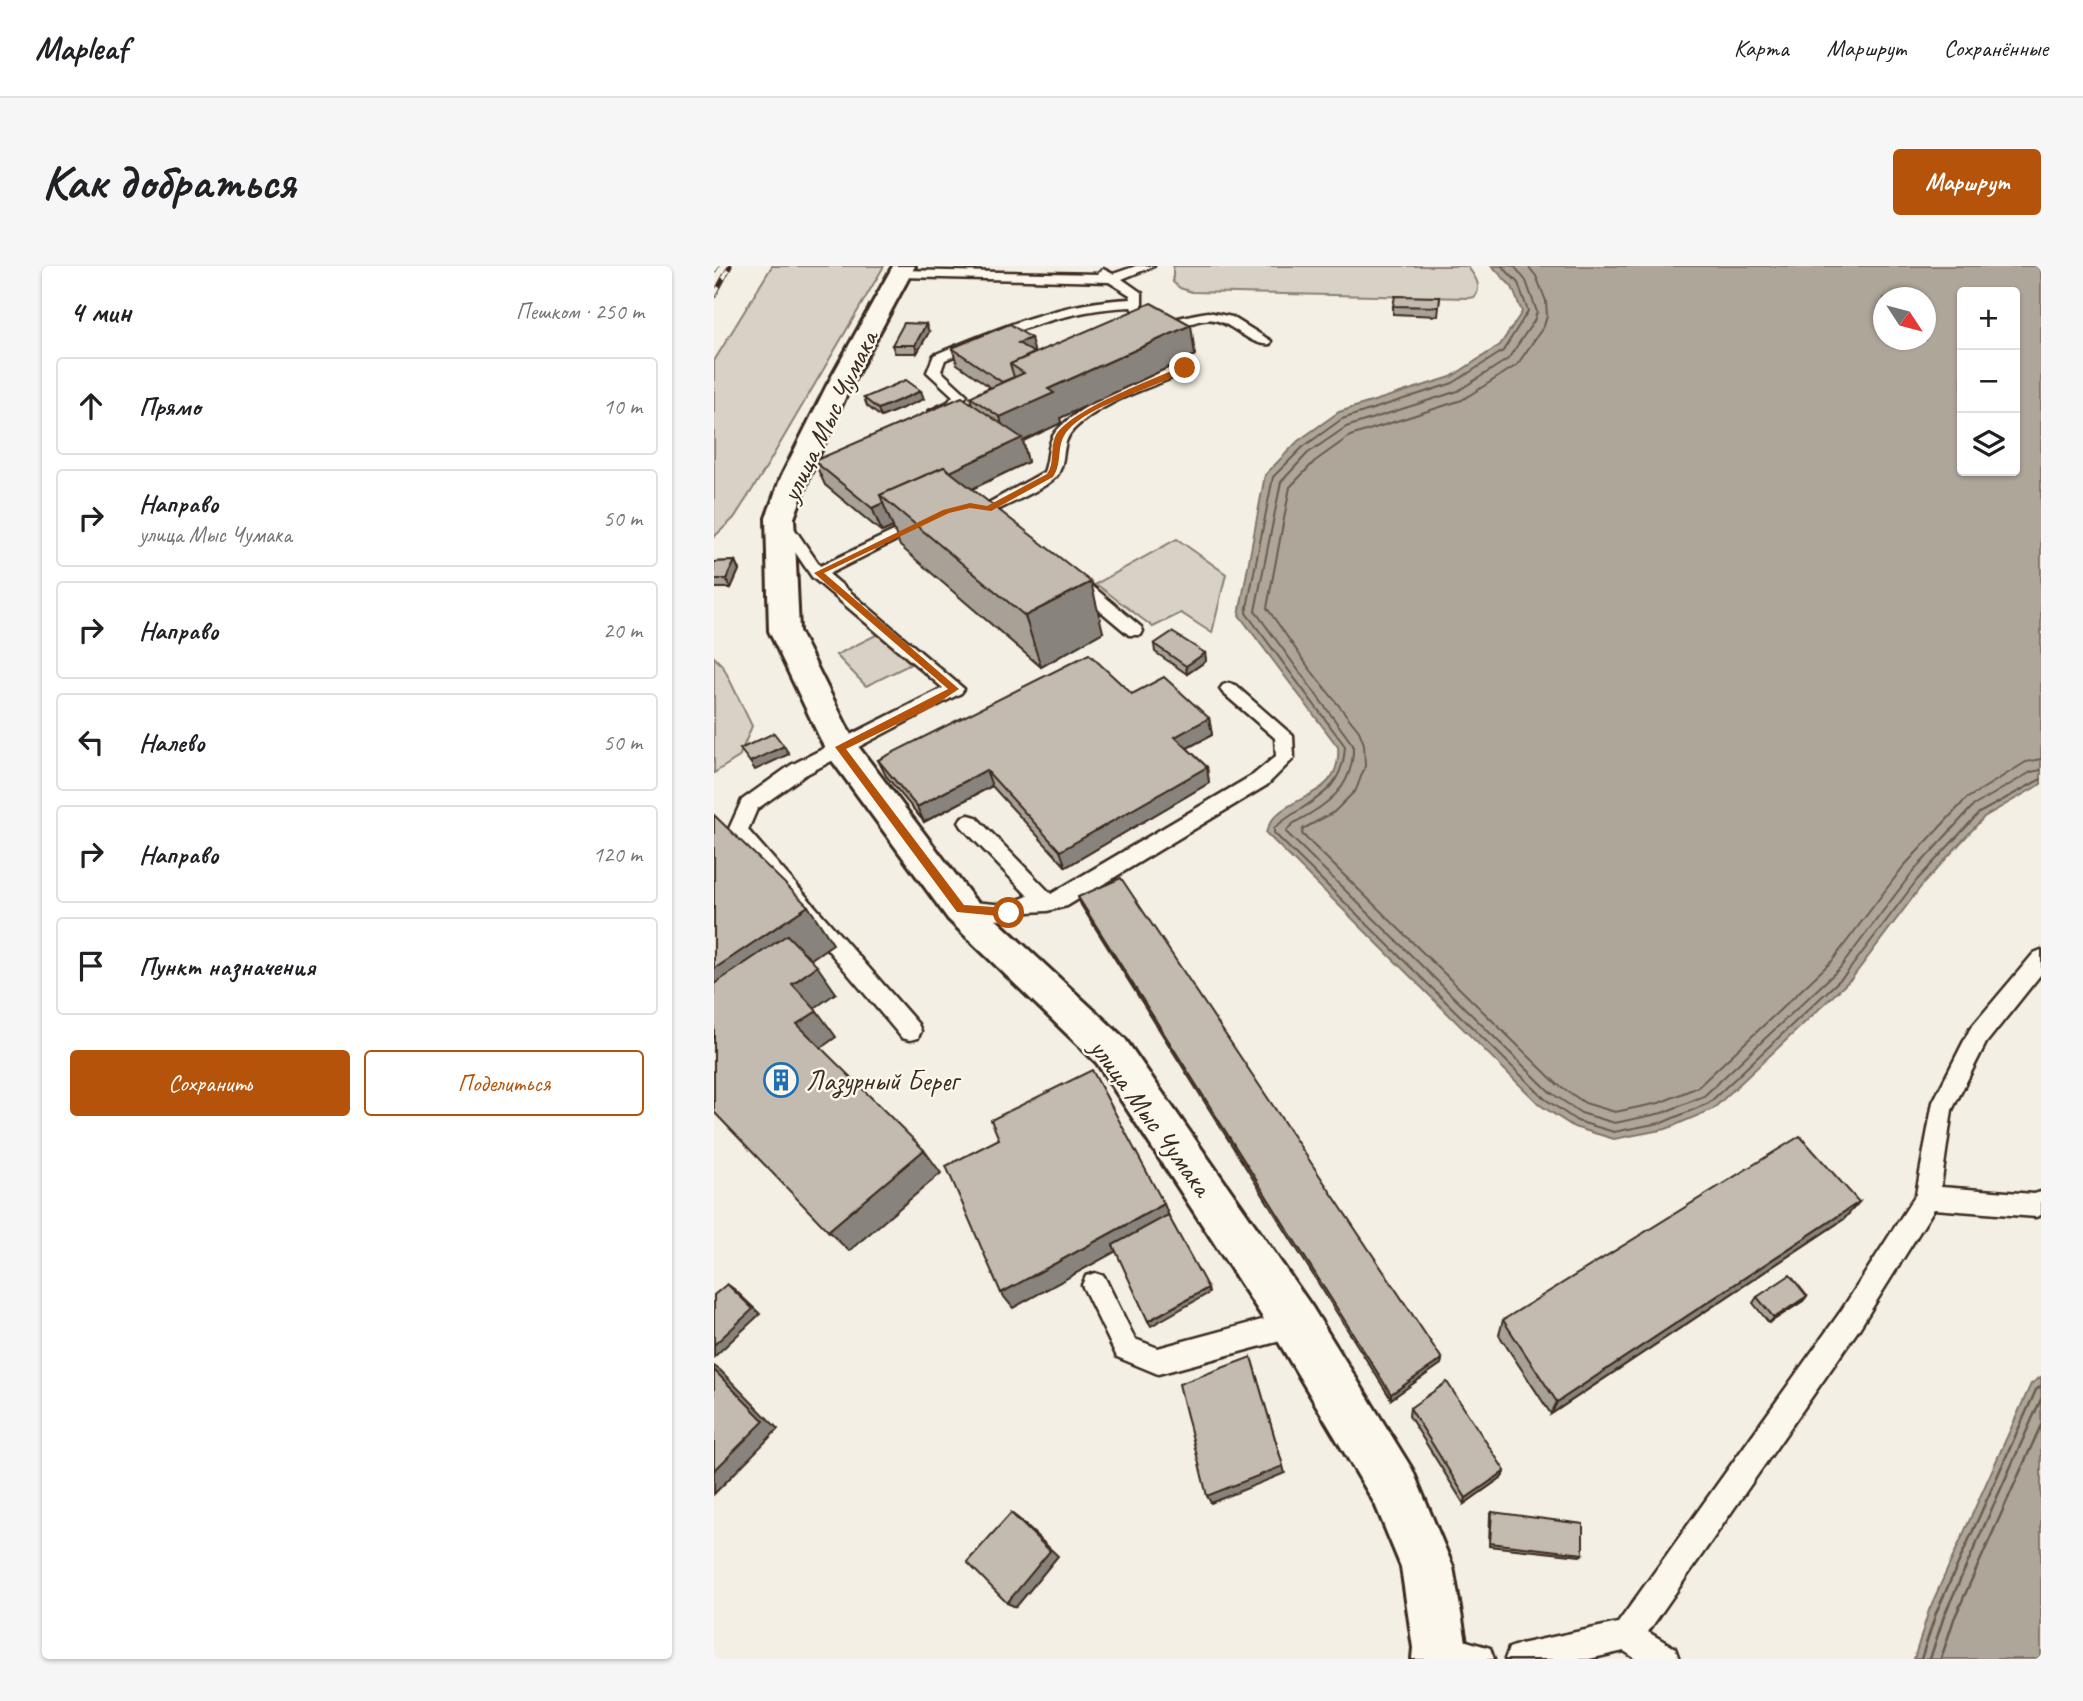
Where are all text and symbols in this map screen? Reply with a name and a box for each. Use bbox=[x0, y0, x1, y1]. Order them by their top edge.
text: Mapleaf bbox=[35, 27, 127, 69]
text: Карта bbox=[1734, 33, 1789, 63]
text: Маршрут bbox=[1827, 33, 1906, 63]
text: Сохранённые bbox=[1944, 33, 2048, 63]
button: Маршрут bbox=[1893, 149, 2041, 215]
text: Как добраться bbox=[42, 151, 295, 213]
north arrow bbox=[1873, 287, 1936, 350]
map controls bbox=[1957, 287, 2020, 476]
button: + bbox=[1957, 287, 2020, 350]
text: 4 мин bbox=[70, 293, 131, 331]
text: Пешком · 250 m bbox=[516, 297, 644, 326]
street label: улица Мыс Чумака bbox=[772, 323, 887, 509]
button: − bbox=[1957, 350, 2020, 413]
route end bbox=[1169, 352, 1200, 383]
icon: ahead bbox=[72, 387, 110, 425]
text: Прямо bbox=[139, 390, 201, 423]
text: 10 m bbox=[603, 392, 642, 421]
button: layers bbox=[1957, 413, 2020, 476]
text: Направо bbox=[139, 487, 218, 520]
icon: right bbox=[72, 499, 110, 537]
text: 50 m bbox=[603, 504, 642, 533]
text: улица Мыс Чумака bbox=[139, 520, 292, 549]
icon: right bbox=[72, 611, 110, 649]
text: Направо bbox=[139, 614, 218, 647]
text: 20 m bbox=[603, 616, 642, 645]
icon: left bbox=[72, 723, 110, 761]
text: Налево bbox=[139, 726, 205, 759]
text: 50 m bbox=[603, 728, 642, 757]
icon: right bbox=[72, 835, 110, 873]
text: Направо bbox=[139, 838, 218, 871]
text: 120 m bbox=[593, 840, 642, 869]
route start bbox=[993, 897, 1024, 928]
icon: arrive bbox=[72, 947, 110, 985]
text: Пункт назначения bbox=[139, 950, 315, 983]
street label: улица Мыс Чумака bbox=[1081, 1030, 1221, 1205]
button: Сохранить bbox=[70, 1050, 350, 1116]
button: Поделиться bbox=[364, 1050, 644, 1116]
building icon: Лазурный Берег bbox=[762, 1061, 800, 1099]
place label: Лазурный Берег bbox=[806, 1063, 962, 1099]

